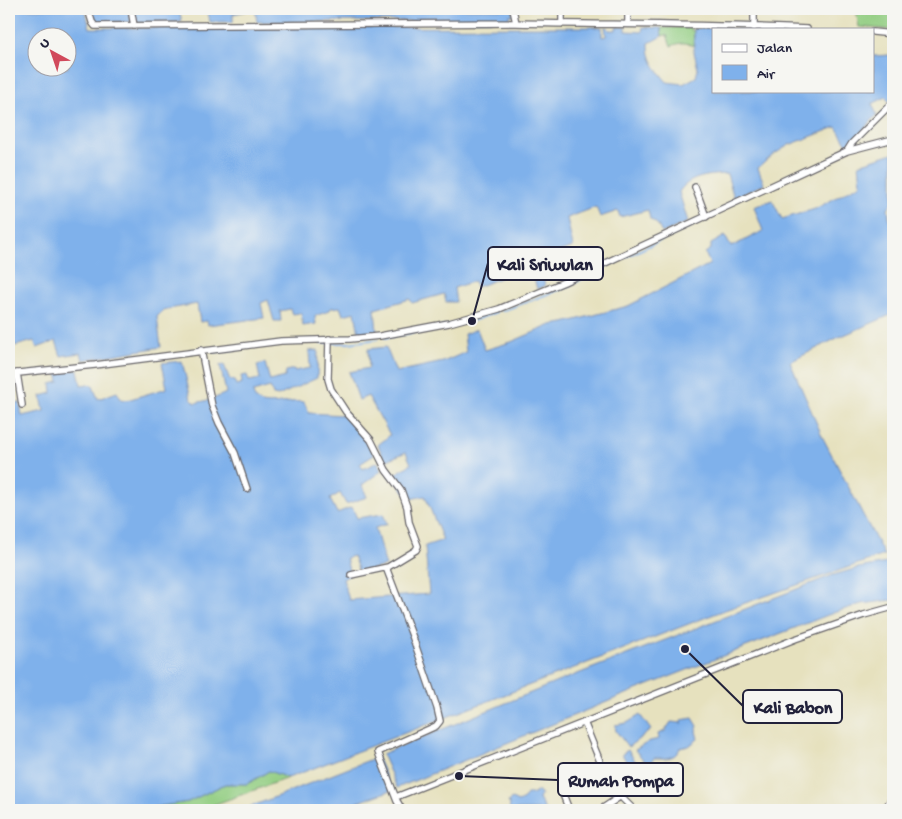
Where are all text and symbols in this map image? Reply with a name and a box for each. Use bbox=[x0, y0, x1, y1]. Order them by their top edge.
north arrow bbox=[28, 28, 78, 78]
legend bbox=[712, 28, 874, 92]
text: U bbox=[37, 35, 54, 53]
text: Jalan bbox=[757, 40, 792, 58]
text: Air bbox=[757, 66, 776, 84]
callout: Kali Sriwulan bbox=[488, 247, 603, 280]
text: Kali Sriwulan bbox=[496, 256, 593, 277]
callout: Kali Babon bbox=[743, 690, 842, 723]
text: Kali Babon bbox=[753, 699, 833, 720]
callout: Rumah Pompa bbox=[558, 763, 683, 796]
text: Rumah Pompa bbox=[567, 772, 675, 793]

